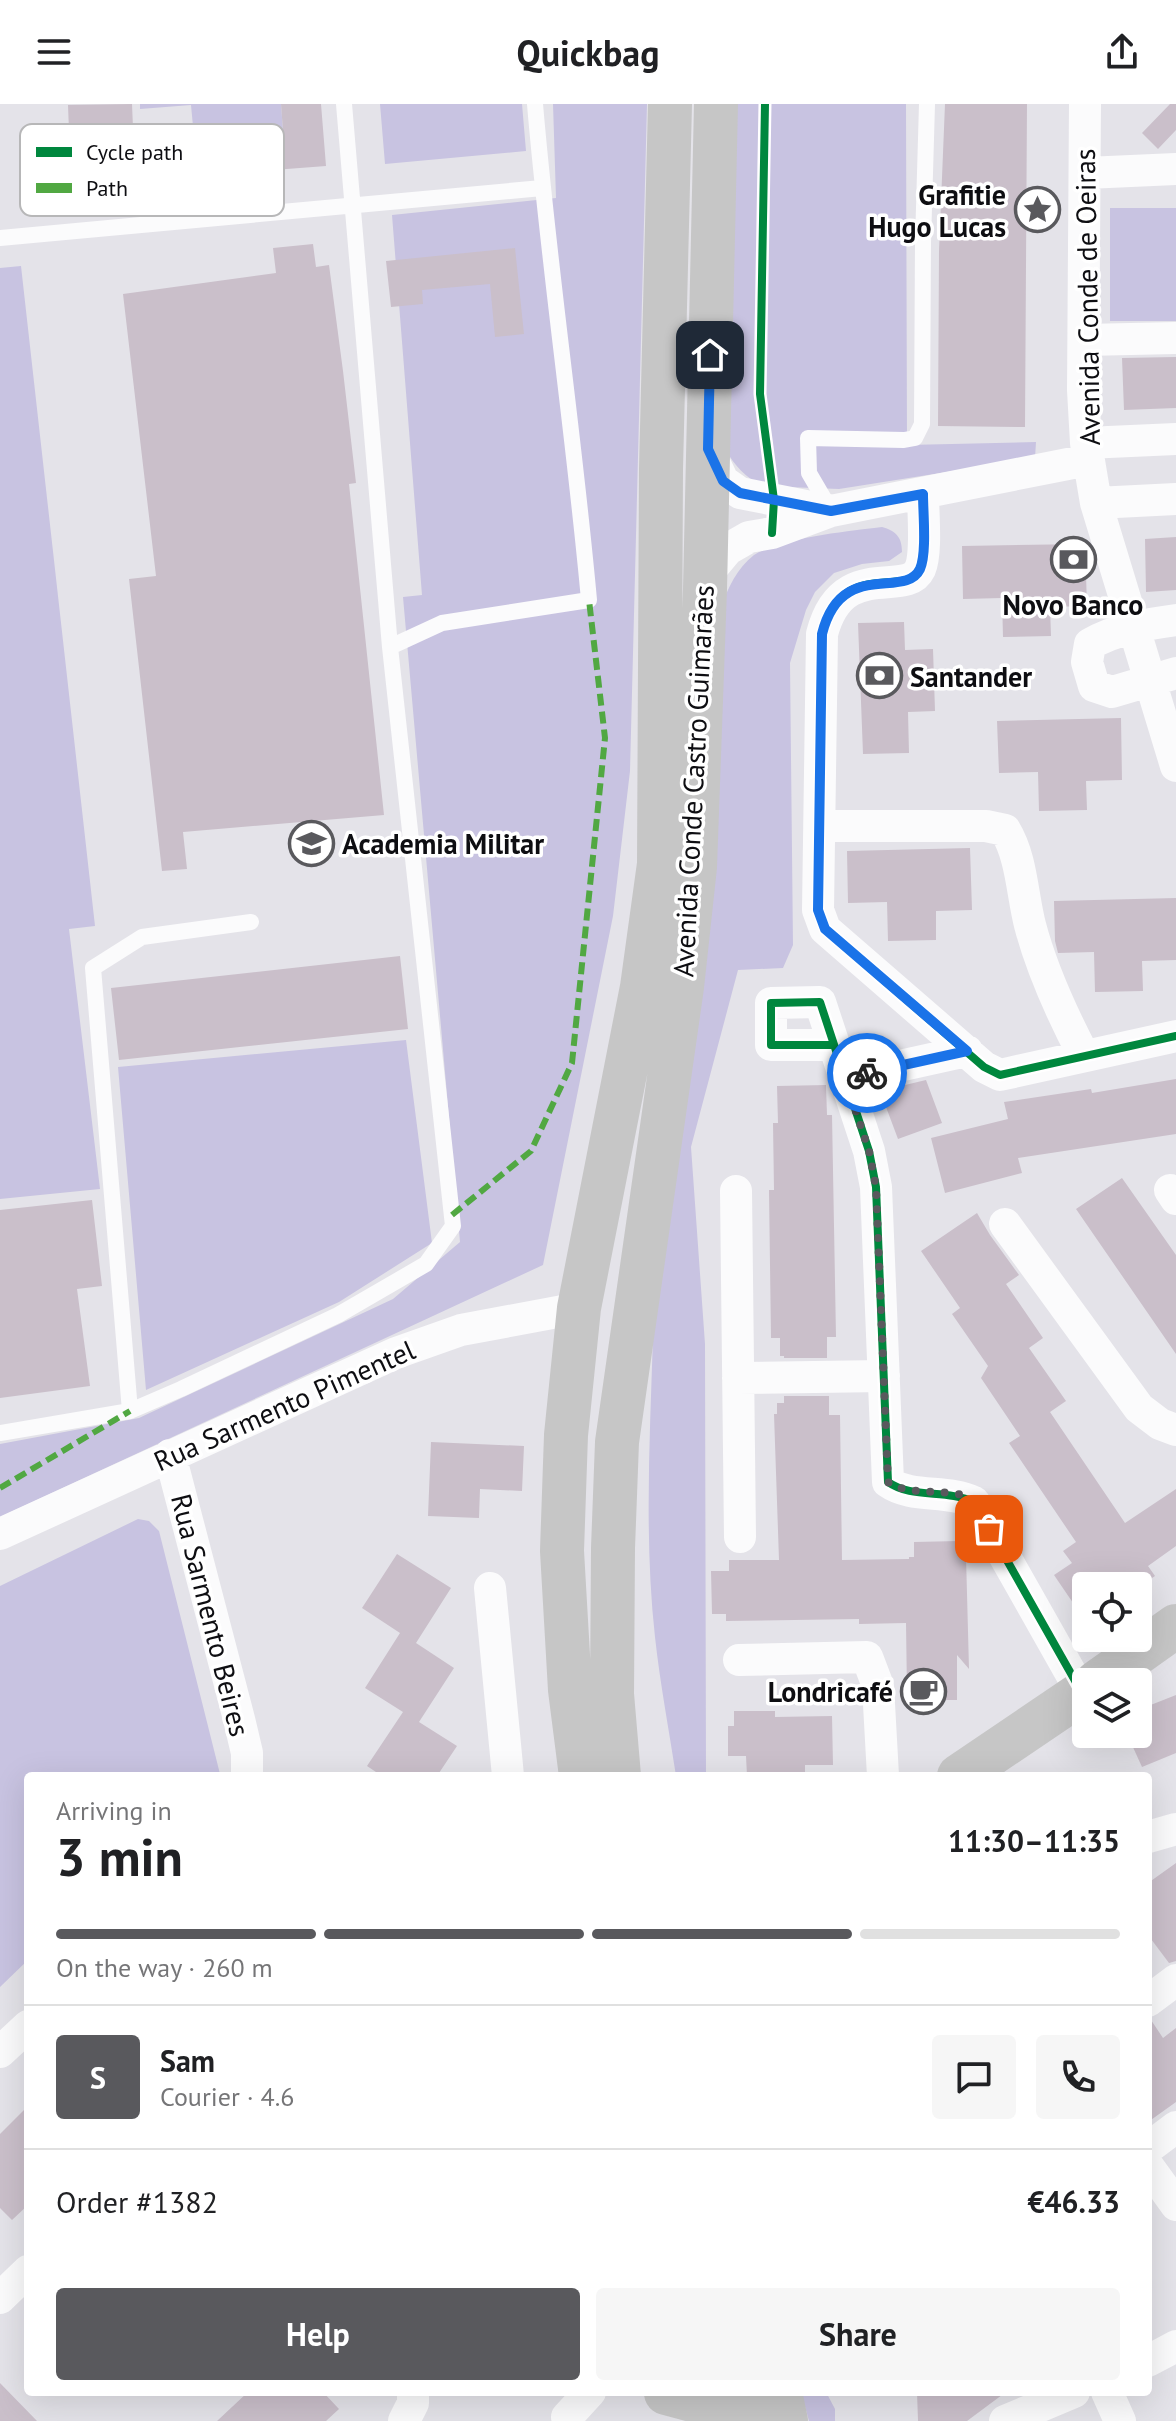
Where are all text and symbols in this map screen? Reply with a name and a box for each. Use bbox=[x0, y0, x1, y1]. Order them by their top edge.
text: Quickbag bbox=[517, 29, 659, 76]
icon: menu bbox=[32, 30, 76, 74]
icon: share bbox=[1100, 30, 1144, 74]
legend bbox=[20, 124, 284, 216]
text: Cycle path bbox=[86, 138, 183, 166]
street label: Avenida Conde de Oeiras bbox=[1066, 148, 1108, 446]
text: Path bbox=[86, 174, 128, 202]
place label: Grafitie Hugo Lucas bbox=[868, 176, 1006, 245]
place icon: Grafitie Hugo Lucas bbox=[1013, 186, 1061, 234]
pin bbox=[676, 321, 744, 389]
icon: home bbox=[688, 333, 732, 377]
bank icon: Novo Banco bbox=[1049, 535, 1097, 583]
street label: Avenida Conde Castro Guimarães bbox=[664, 584, 722, 978]
place label: Novo Banco bbox=[1003, 586, 1143, 623]
bank icon: Santander bbox=[855, 652, 903, 700]
place label: Santander bbox=[910, 658, 1032, 695]
school or university icon: Academia Militar bbox=[287, 819, 335, 867]
place label: Academia Militar bbox=[342, 825, 544, 862]
courier bbox=[827, 1033, 907, 1113]
icon: bike bbox=[845, 1051, 889, 1095]
street label: Rua Sarmento Pimentel bbox=[148, 1331, 420, 1479]
street label: Rua Sarmento Beires bbox=[163, 1490, 259, 1740]
pin bbox=[955, 1495, 1023, 1563]
icon: bag bbox=[967, 1507, 1011, 1551]
map controls bbox=[1072, 1572, 1152, 1748]
button: locate bbox=[1072, 1572, 1152, 1652]
cafe icon: Londricafé bbox=[900, 1667, 948, 1715]
button: layers bbox=[1072, 1668, 1152, 1748]
place label: Londricafé bbox=[768, 1673, 893, 1710]
text: Arriving in bbox=[56, 1794, 172, 1827]
text: 11:30–11:35 bbox=[948, 1821, 1120, 1860]
text: 3 min bbox=[56, 1823, 183, 1890]
text: On the way · 260 m bbox=[56, 1951, 273, 1984]
button: chat bbox=[932, 2035, 1016, 2119]
button: phone bbox=[1036, 2035, 1120, 2119]
text: Sam bbox=[160, 2041, 215, 2080]
text: S bbox=[90, 2058, 106, 2097]
text: Courier · 4.6 bbox=[160, 2080, 294, 2113]
text: Order #1382 bbox=[56, 2182, 218, 2221]
text: €46.33 bbox=[1028, 2182, 1120, 2221]
button: Help bbox=[56, 2288, 580, 2380]
button: Share bbox=[596, 2288, 1120, 2380]

